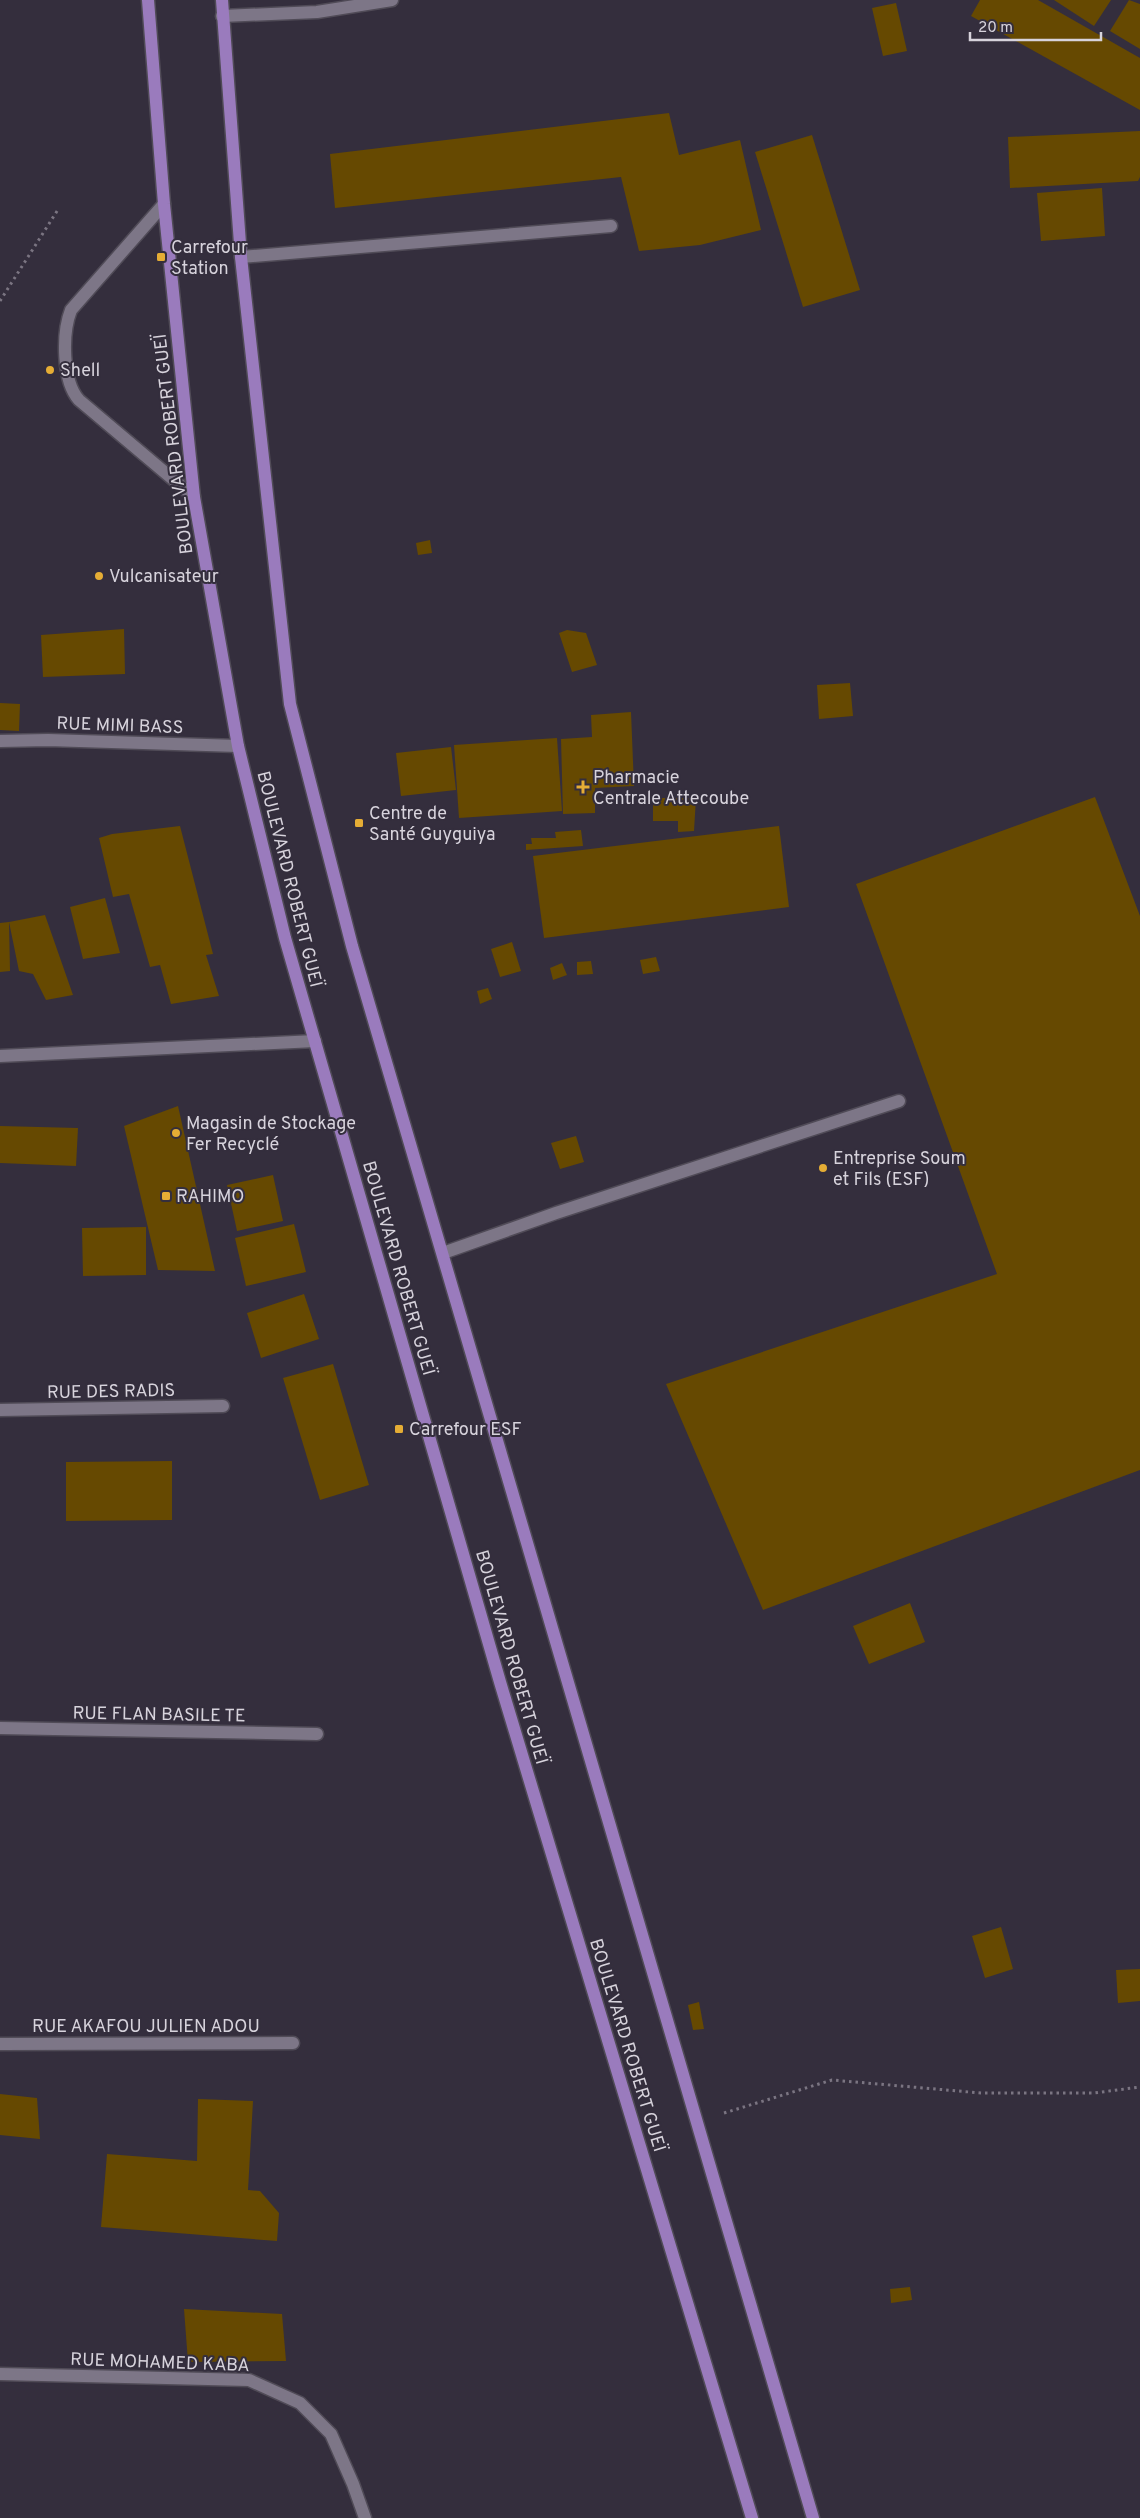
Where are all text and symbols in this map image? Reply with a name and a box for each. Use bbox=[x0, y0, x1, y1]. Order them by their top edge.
scale bar bbox=[970, 10, 1101, 42]
text: 20 m bbox=[978, 19, 1013, 38]
place label: Carrefour Station bbox=[171, 237, 248, 281]
marker: Carrefour Station bbox=[155, 251, 167, 263]
street label: BOULEVARD ROBERT GUEÏ bbox=[147, 331, 199, 556]
place label: Shell bbox=[60, 360, 100, 383]
marker: Shell bbox=[44, 364, 56, 376]
place label: Vulcanisateur bbox=[109, 566, 219, 589]
marker: Vulcanisateur bbox=[93, 570, 105, 582]
street label: RUE MIMI BASS bbox=[56, 713, 184, 740]
place label: Pharmacie Centrale Attecoube bbox=[593, 767, 749, 811]
street label: BOULEVARD ROBERT GUEÏ bbox=[251, 768, 329, 991]
marker: Pharmacie Centrale Attecoube bbox=[577, 781, 589, 793]
place label: Centre de Santé Guyguiya bbox=[369, 803, 496, 847]
marker: Centre de Santé Guyguiya bbox=[353, 817, 365, 829]
place label: Magasin de Stockage Fer Recyclé bbox=[186, 1113, 356, 1157]
marker: Magasin de Stockage Fer Recyclé bbox=[170, 1127, 182, 1139]
place label: Entreprise Soum et Fils (ESF) bbox=[833, 1148, 966, 1192]
street label: BOULEVARD ROBERT GUEÏ bbox=[356, 1158, 441, 1379]
marker: Entreprise Soum et Fils (ESF) bbox=[817, 1162, 829, 1174]
place label: RAHIMO bbox=[176, 1186, 244, 1209]
marker: RAHIMO bbox=[160, 1190, 172, 1202]
street label: RUE DES RADIS bbox=[47, 1380, 175, 1405]
place label: Carrefour ESF bbox=[409, 1419, 522, 1442]
marker: Carrefour ESF bbox=[393, 1423, 405, 1435]
street label: BOULEVARD ROBERT GUEÏ bbox=[469, 1547, 554, 1768]
street label: RUE FLAN BASILE TE bbox=[72, 1702, 246, 1729]
street label: BOULEVARD ROBERT GUEÏ bbox=[583, 1935, 672, 2156]
street label: RUE AKAFOU JULIEN ADOU bbox=[32, 2016, 260, 2039]
street label: RUE MOHAMED KABA bbox=[70, 2349, 250, 2378]

